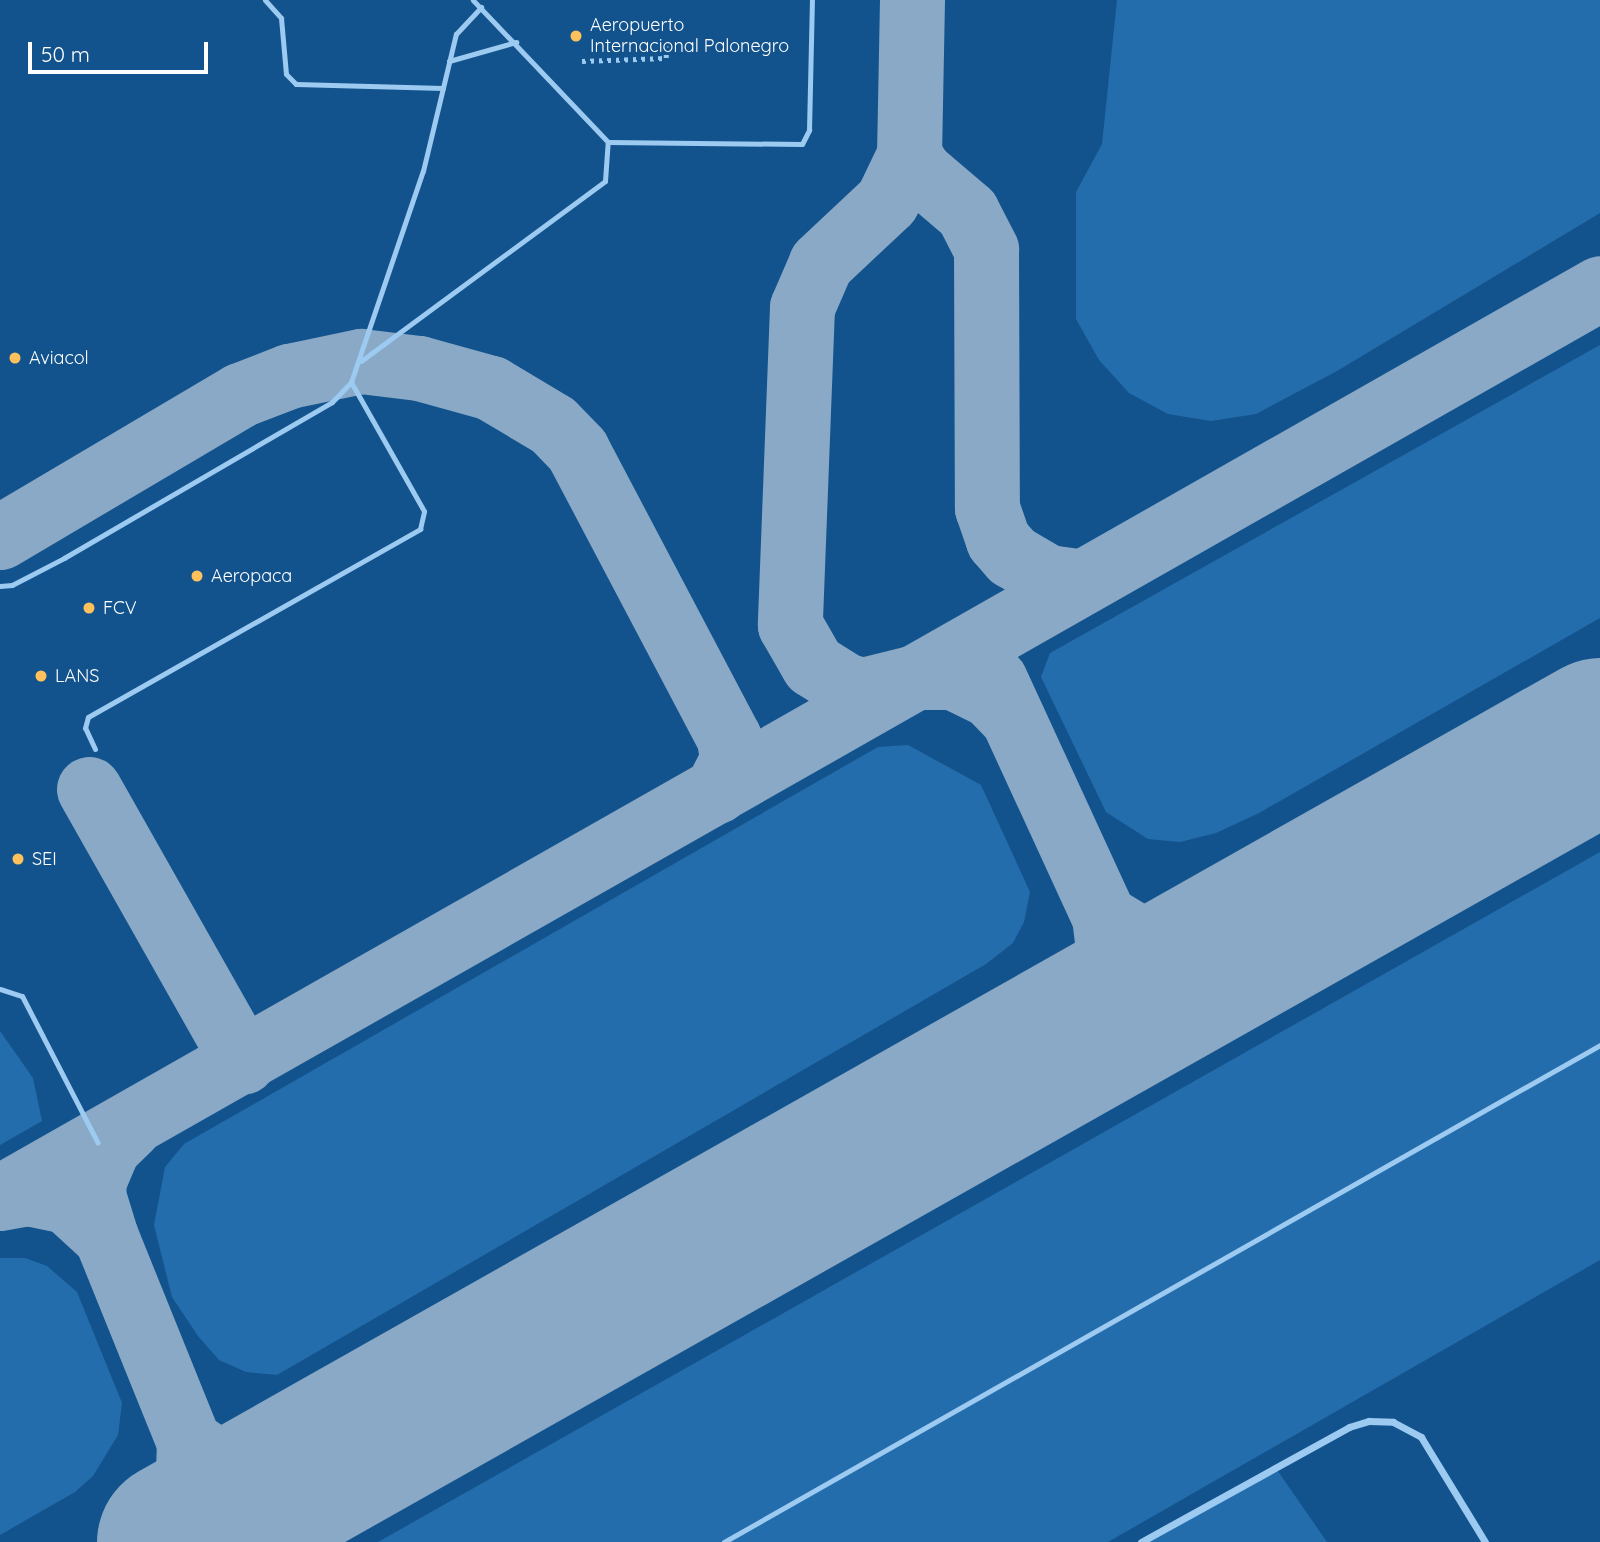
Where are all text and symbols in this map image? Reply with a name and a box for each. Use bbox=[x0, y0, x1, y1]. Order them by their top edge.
place label: Aeropuerto Internacional Palonegro bbox=[590, 15, 789, 58]
scale bar bbox=[32, 28, 212, 72]
marker: Aeropuerto Internacional Palonegro bbox=[568, 28, 584, 44]
text: 50 m bbox=[41, 41, 90, 67]
place label: Aviacol bbox=[29, 347, 89, 369]
marker: Aviacol bbox=[7, 350, 23, 366]
place label: Aeropaca bbox=[211, 565, 292, 587]
marker: Aeropaca bbox=[189, 568, 205, 584]
place label: FCV bbox=[103, 597, 137, 619]
marker: FCV bbox=[81, 600, 97, 616]
place label: LANS bbox=[55, 665, 99, 687]
marker: LANS bbox=[33, 668, 49, 684]
place label: SEI bbox=[32, 848, 57, 870]
marker: SEI bbox=[10, 851, 26, 867]

